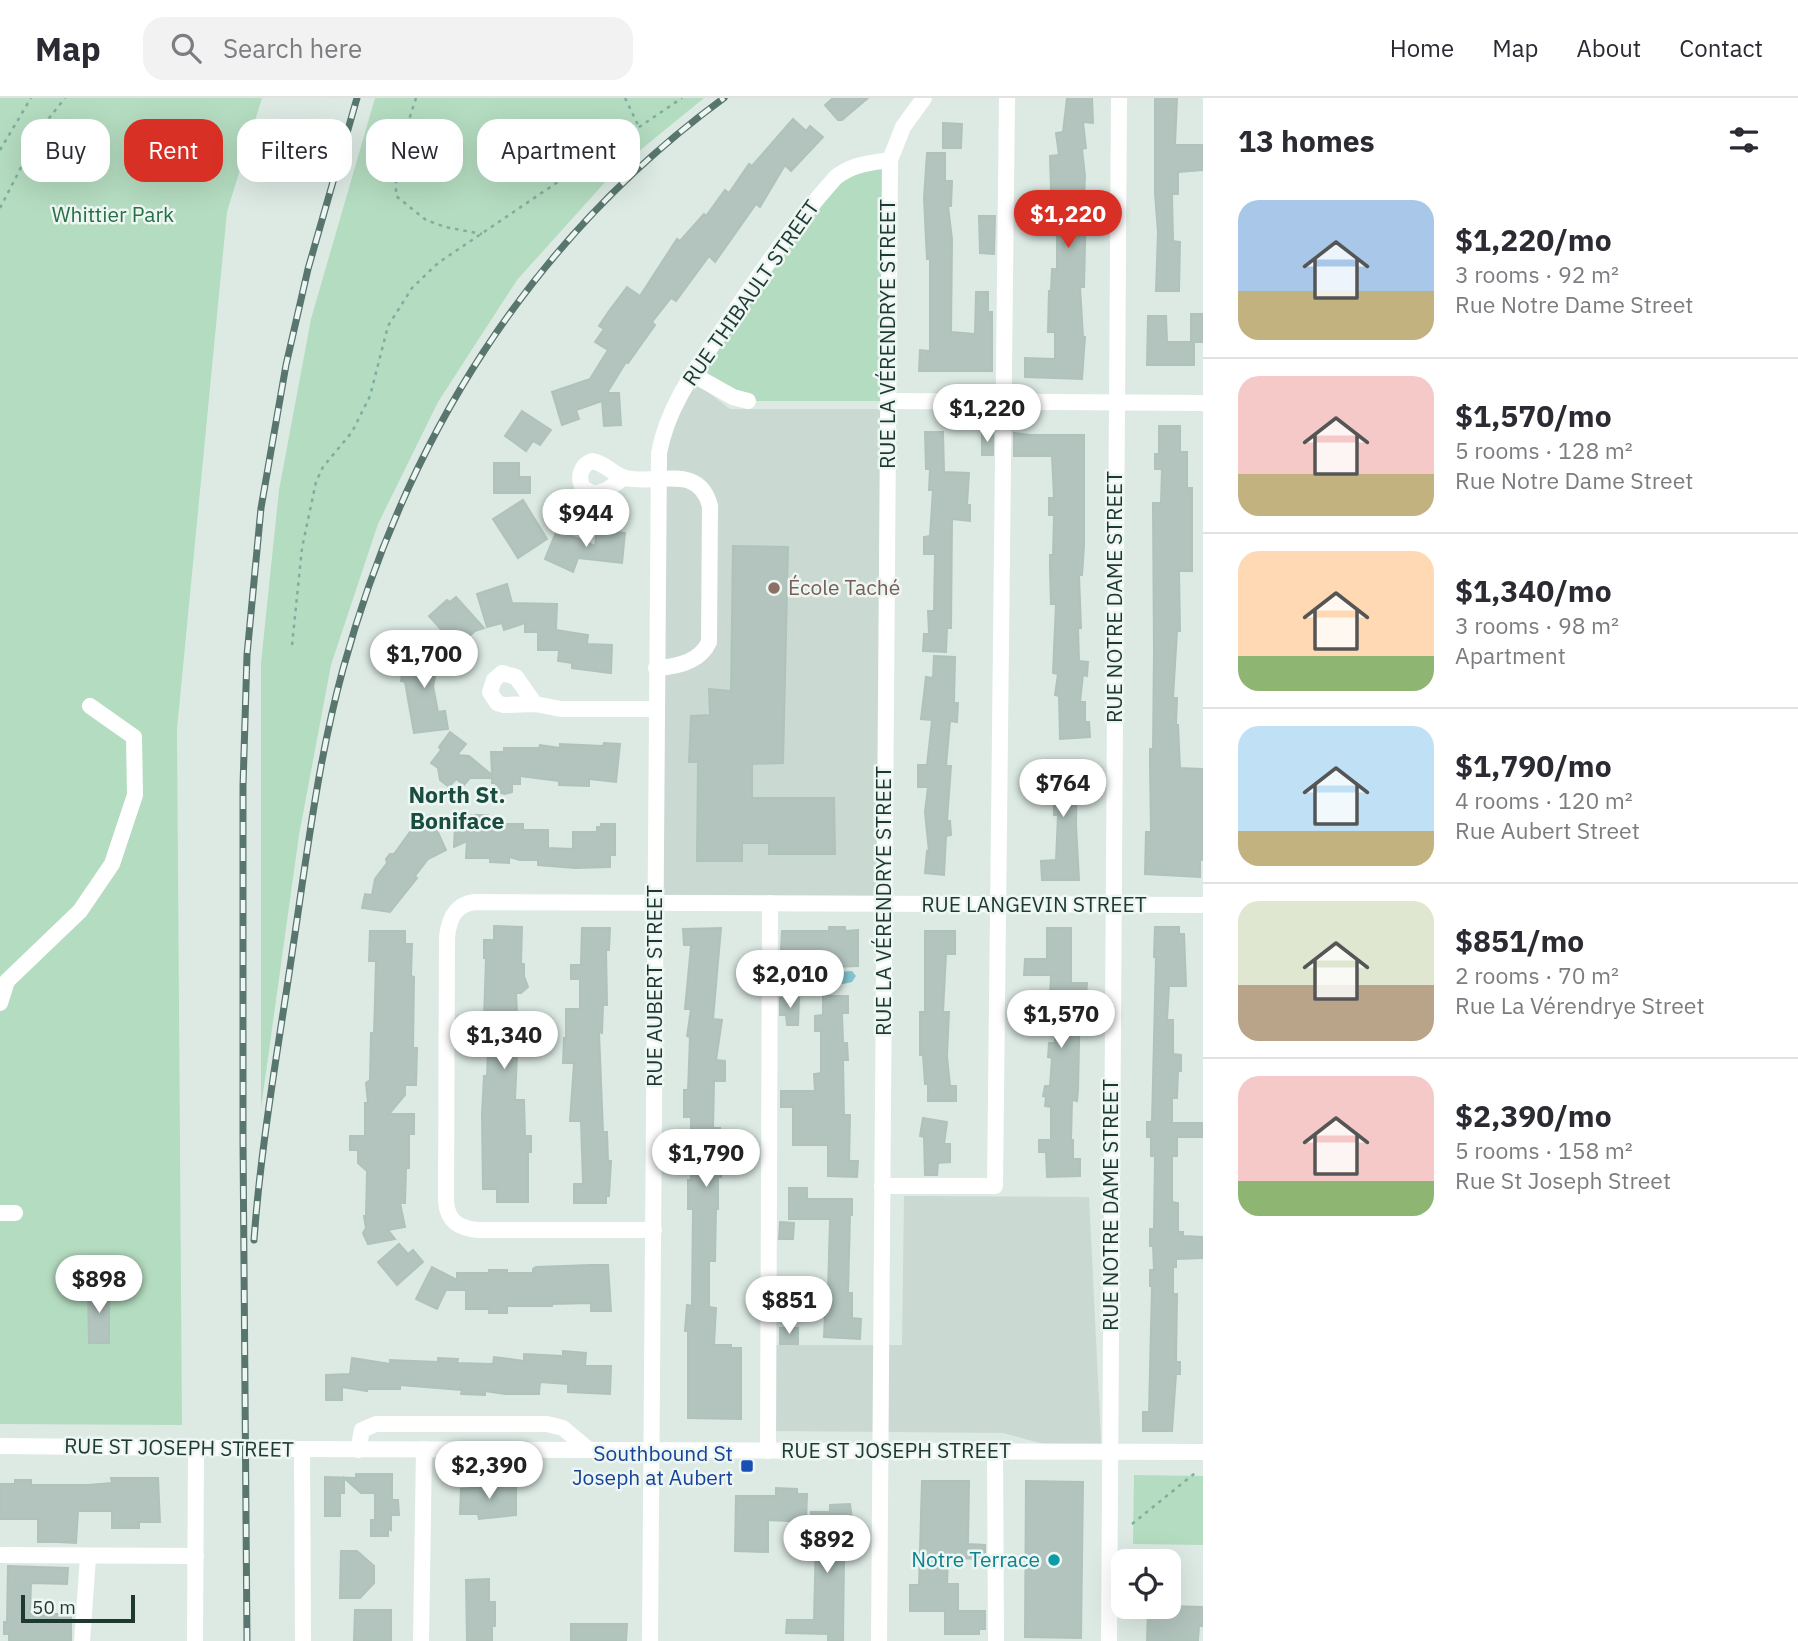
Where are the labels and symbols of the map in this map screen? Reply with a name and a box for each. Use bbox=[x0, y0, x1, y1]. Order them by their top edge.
pin: $1,220 bbox=[1011, 190, 1125, 250]
street label: RUE THIBAULT STREET bbox=[675, 194, 825, 391]
street label: RUE LA VÉRENDRYE STREET bbox=[873, 199, 901, 469]
park label: Whittier Park bbox=[52, 200, 174, 228]
pin: $1,220 bbox=[930, 384, 1044, 444]
street label: RUE NOTRE DAME STREET bbox=[1100, 471, 1128, 723]
pin: $944 bbox=[545, 490, 627, 549]
place label: École Taché bbox=[788, 573, 900, 601]
marker: École Taché bbox=[766, 580, 782, 596]
pin: $1,700 bbox=[367, 630, 481, 690]
pin: $764 bbox=[1022, 760, 1104, 819]
street label: RUE LA VÉRENDRYE STREET bbox=[869, 766, 897, 1036]
district label: North St. Boniface bbox=[408, 779, 506, 835]
street label: RUE AUBERT STREET bbox=[640, 885, 668, 1087]
street label: RUE LANGEVIN STREET bbox=[921, 890, 1147, 918]
pin: $2,010 bbox=[733, 950, 847, 1010]
pin: $1,570 bbox=[1004, 990, 1118, 1050]
pin: $1,340 bbox=[447, 1012, 561, 1071]
street label: RUE NOTRE DAME STREET bbox=[1096, 1079, 1124, 1331]
pin: $1,790 bbox=[649, 1130, 763, 1189]
pin: $898 bbox=[58, 1256, 140, 1315]
pin: $851 bbox=[748, 1276, 830, 1336]
street label: RUE ST JOSEPH STREET bbox=[64, 1431, 294, 1463]
street label: RUE ST JOSEPH STREET bbox=[781, 1436, 1011, 1464]
place label: Southbound St Joseph at Aubert bbox=[572, 1439, 733, 1491]
pin: $2,390 bbox=[432, 1442, 546, 1501]
marker: Southbound St Joseph at Aubert bbox=[739, 1458, 755, 1474]
pin: $892 bbox=[786, 1516, 868, 1575]
place label: Notre Terrace bbox=[911, 1545, 1040, 1573]
marker: Notre Terrace bbox=[1046, 1552, 1062, 1568]
scale bar bbox=[21, 1592, 135, 1624]

